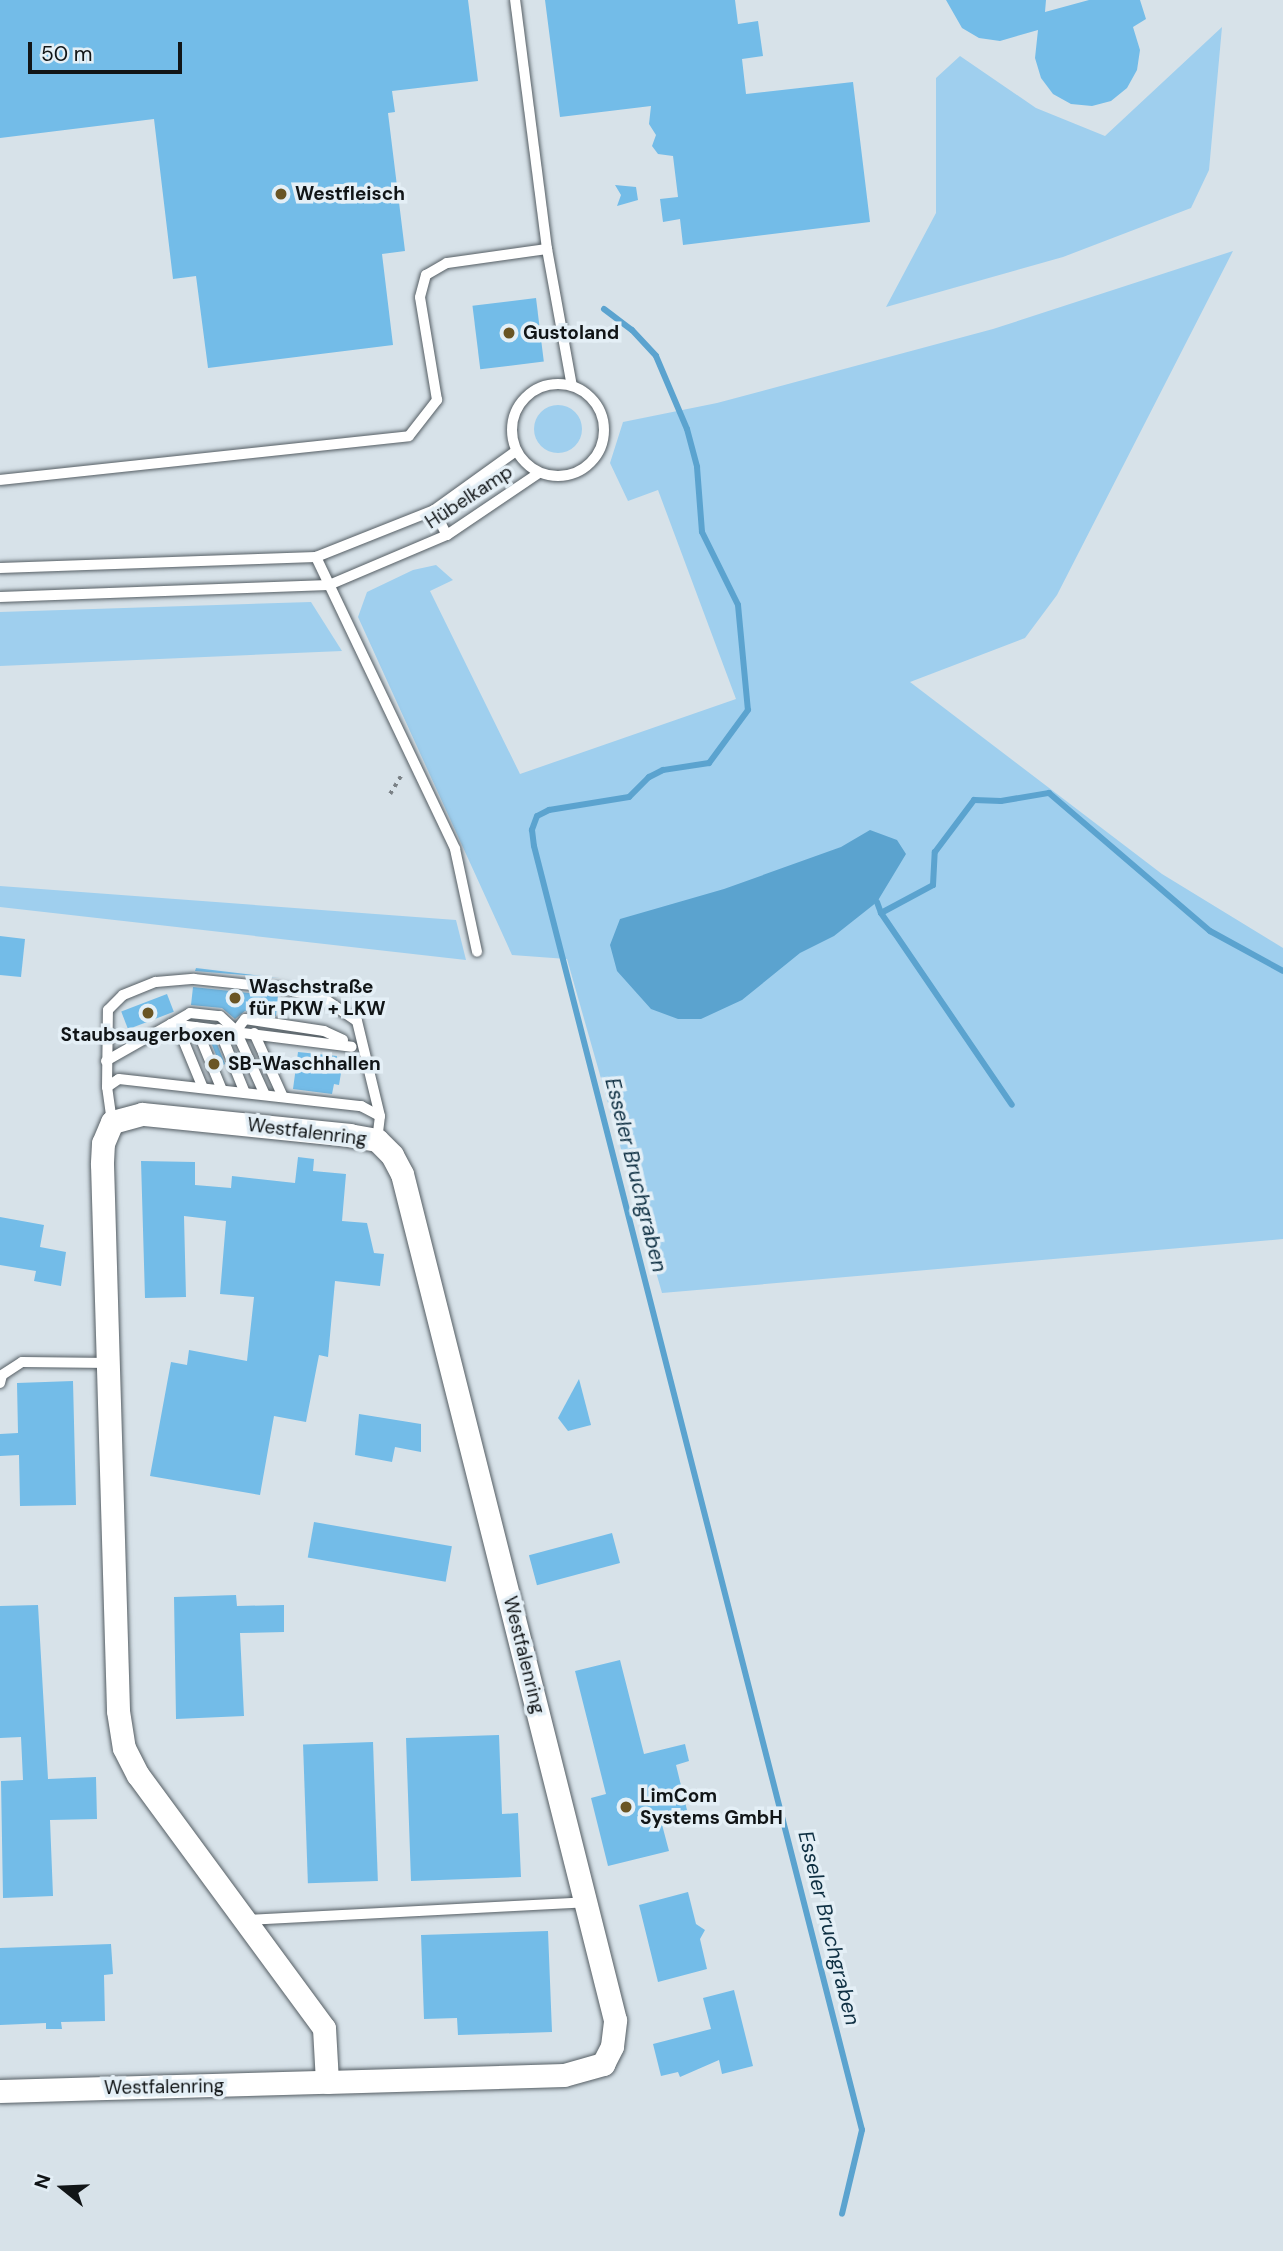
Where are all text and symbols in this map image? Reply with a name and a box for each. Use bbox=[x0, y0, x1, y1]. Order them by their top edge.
scale bar bbox=[32, 28, 186, 72]
text: 50 m bbox=[41, 40, 92, 68]
place label: Westfleisch bbox=[295, 183, 405, 205]
marker: Westfleisch bbox=[273, 186, 289, 202]
place label: Gustoland bbox=[523, 322, 619, 344]
marker: Gustoland bbox=[501, 325, 517, 341]
street label: Hübelkamp bbox=[421, 460, 517, 534]
place label: Waschstraße für PKW + LKW bbox=[249, 976, 386, 1020]
marker: Waschstraße für PKW + LKW bbox=[227, 990, 243, 1006]
marker: Staubsaugerboxen bbox=[140, 1005, 156, 1021]
place label: Staubsaugerboxen bbox=[60, 1024, 236, 1046]
place label: SB-Waschhallen bbox=[228, 1053, 381, 1075]
marker: SB-Waschhallen bbox=[206, 1056, 222, 1072]
water label: Esseler Bruchgraben bbox=[600, 1075, 672, 1275]
street label: Westfalenring bbox=[246, 1113, 368, 1151]
street label: Westfalenring bbox=[498, 1594, 550, 1716]
place label: LimCom Systems GmbH bbox=[640, 1785, 783, 1829]
marker: LimCom Systems GmbH bbox=[618, 1799, 634, 1815]
water label: Esseler Bruchgraben bbox=[793, 1828, 865, 2028]
street label: Westfalenring bbox=[104, 2075, 224, 2099]
north arrow bbox=[28, 2153, 98, 2223]
text: N bbox=[29, 2171, 57, 2192]

